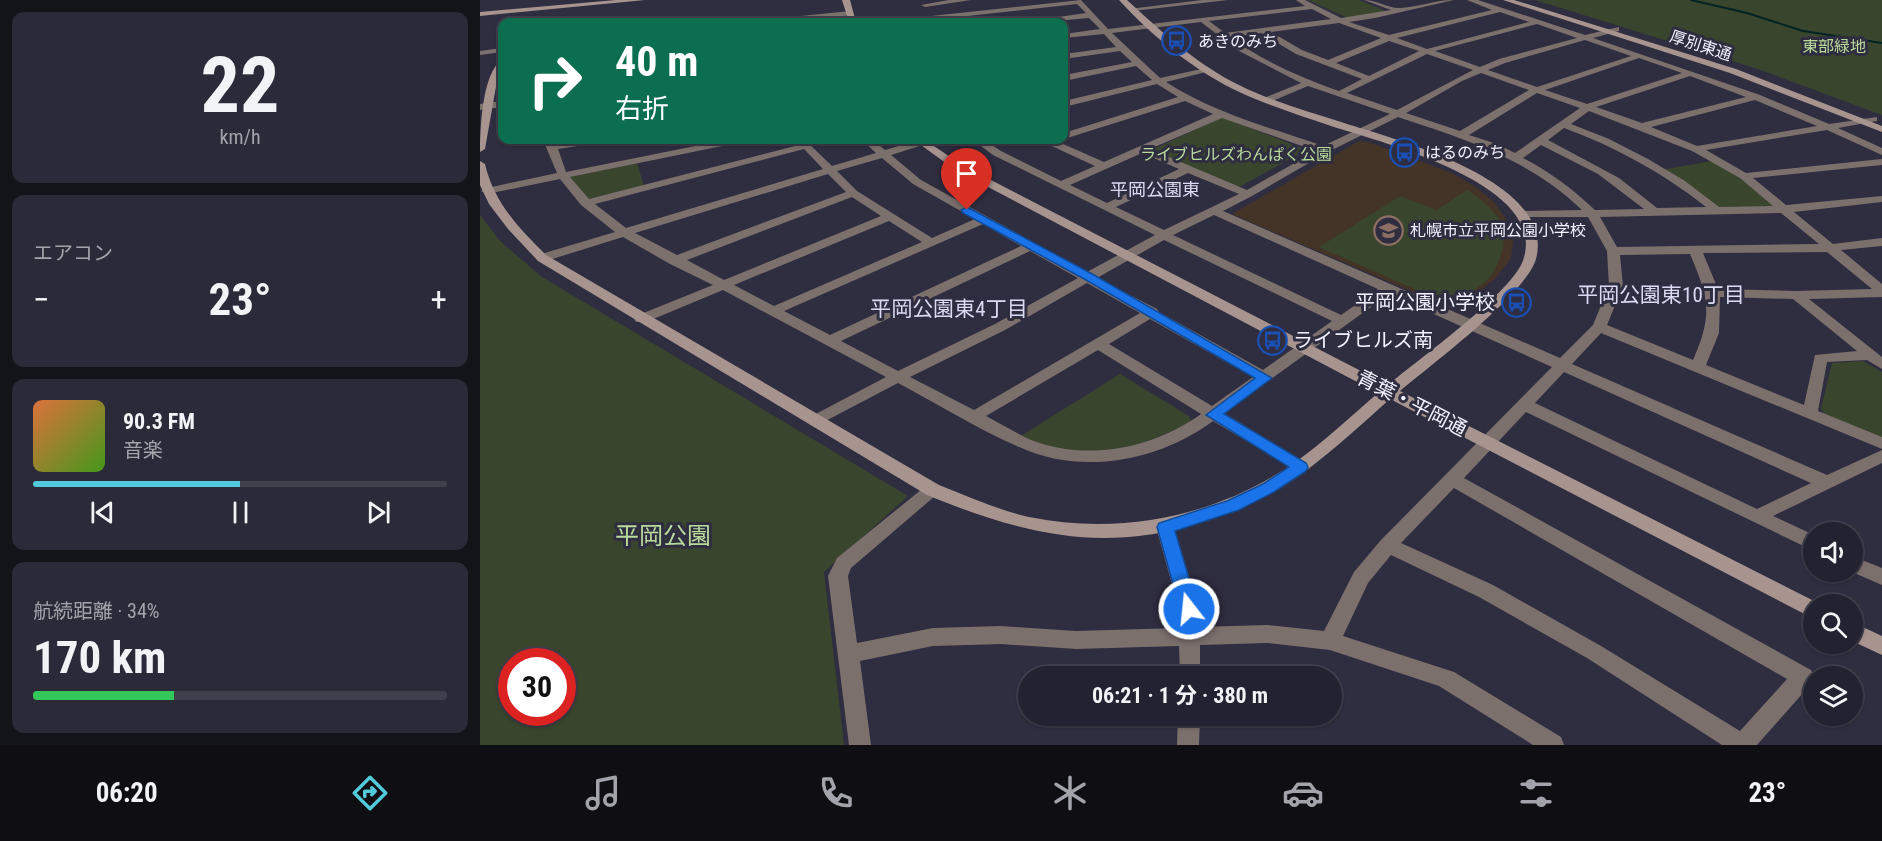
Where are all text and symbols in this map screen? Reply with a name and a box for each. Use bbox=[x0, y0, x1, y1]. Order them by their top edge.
bus stop icon: あきのみち bbox=[1161, 25, 1193, 57]
street label: 厚別東通 bbox=[1667, 27, 1734, 64]
place label: あきのみち bbox=[1198, 32, 1278, 51]
text: 40 m bbox=[615, 37, 698, 86]
park label: 東部緑地 bbox=[1802, 37, 1866, 56]
text: 22 bbox=[201, 40, 279, 131]
icon: right bbox=[516, 42, 594, 120]
text: 右折 bbox=[615, 93, 669, 125]
text: km/h bbox=[219, 125, 261, 149]
bus stop icon: はるのみち bbox=[1388, 136, 1420, 168]
place label: はるのみち bbox=[1425, 143, 1505, 162]
park label: ライブヒルズわんぱく公園 bbox=[1140, 145, 1332, 164]
pin bbox=[941, 148, 992, 210]
icon: arrive bbox=[950, 157, 983, 190]
district label: 平岡公園東 bbox=[1110, 179, 1200, 200]
school or university icon: 札幌市立平岡公園小学校 bbox=[1373, 214, 1405, 246]
place label: 札幌市立平岡公園小学校 bbox=[1410, 221, 1586, 240]
text: エアコン bbox=[33, 241, 113, 265]
text: 23° bbox=[209, 273, 272, 326]
text: − bbox=[33, 280, 50, 319]
text: + bbox=[431, 280, 447, 319]
district label: 平岡公園東10丁目 bbox=[1577, 283, 1745, 307]
bus stop icon: 平岡公園小学校 bbox=[1500, 286, 1532, 318]
place label: 平岡公園小学校 bbox=[1355, 290, 1495, 314]
district label: 平岡公園東4丁目 bbox=[870, 297, 1028, 321]
bus stop icon: ライブヒルズ南 bbox=[1256, 324, 1288, 356]
place label: ライブヒルズ南 bbox=[1293, 328, 1433, 352]
street label: 青葉・平岡通 bbox=[1353, 365, 1471, 441]
text: 90.3 FM bbox=[123, 409, 195, 434]
text: 音楽 bbox=[123, 438, 163, 462]
icon: previous bbox=[86, 496, 119, 529]
icon: pause bbox=[224, 496, 257, 529]
icon: next bbox=[362, 496, 395, 529]
park label: 平岡公園 bbox=[615, 522, 711, 550]
map controls bbox=[1803, 522, 1863, 726]
button: sound bbox=[1803, 522, 1863, 582]
position arrow bbox=[1157, 577, 1221, 641]
button: search bbox=[1803, 594, 1863, 654]
text: 航続距離 · 34% bbox=[33, 599, 159, 623]
text: 170 km bbox=[33, 631, 166, 684]
speed limit sign: 30 bbox=[498, 648, 576, 726]
button: layers bbox=[1803, 666, 1863, 726]
text: 06:21 · 1 分 · 380 m bbox=[1092, 683, 1268, 708]
icon: directions bbox=[349, 772, 391, 814]
icon: music bbox=[582, 772, 624, 814]
icon: phone bbox=[815, 772, 857, 814]
icon: climate bbox=[1049, 772, 1091, 814]
icon: car bbox=[1282, 772, 1324, 814]
icon: filters bbox=[1515, 772, 1557, 814]
text: 06:20 bbox=[96, 777, 158, 809]
text: 23° bbox=[1748, 777, 1786, 809]

